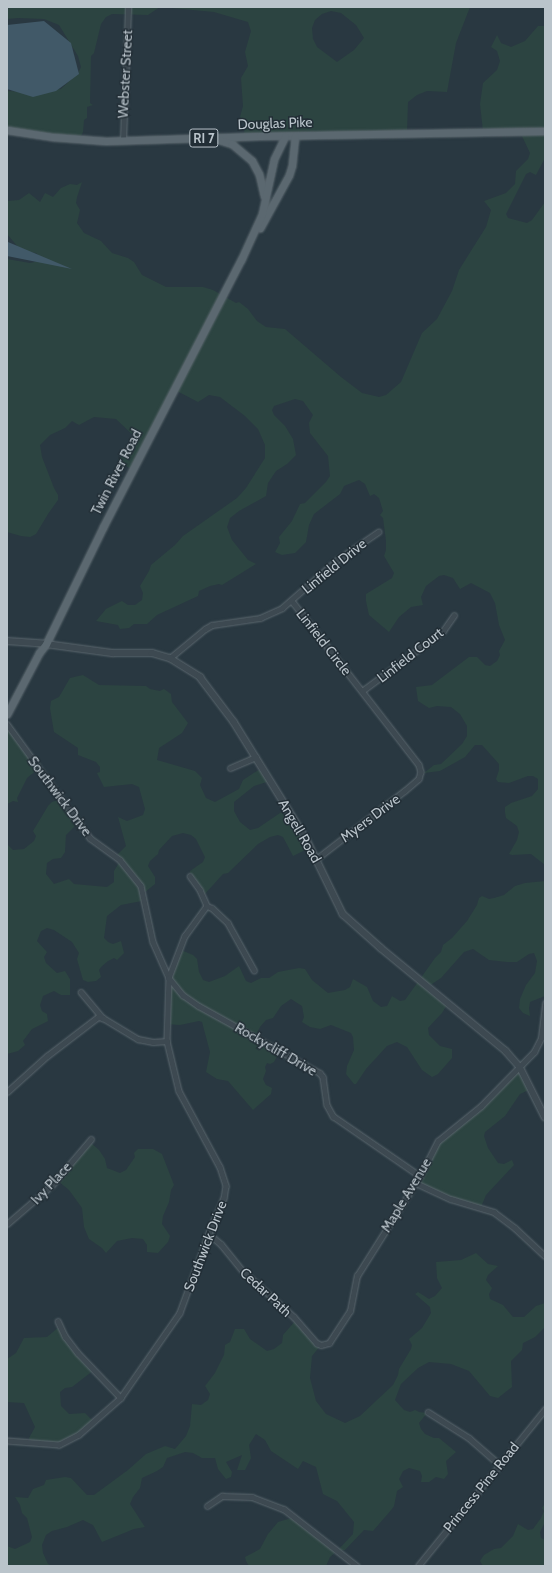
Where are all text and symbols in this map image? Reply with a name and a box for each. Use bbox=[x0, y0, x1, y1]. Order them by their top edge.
street label: Webster Street bbox=[114, 29, 136, 119]
street label: Douglas Pike bbox=[237, 113, 313, 133]
road number: RI 7 bbox=[189, 127, 219, 149]
street label: Twin River Road bbox=[87, 426, 145, 518]
street label: Linfield Drive bbox=[298, 535, 370, 597]
street label: Linfield Circle bbox=[293, 605, 355, 679]
street label: Linfield Court bbox=[374, 624, 446, 686]
street label: Southwick Drive bbox=[24, 753, 96, 839]
street label: Myers Drive bbox=[337, 790, 403, 846]
street label: Angell Road bbox=[275, 796, 325, 866]
street label: Rockycliff Drive bbox=[232, 1019, 320, 1079]
street label: Maple Avenue bbox=[377, 1155, 435, 1235]
street label: Ivy Place bbox=[27, 1158, 75, 1208]
street label: Southwick Drive bbox=[180, 1198, 230, 1294]
street label: Cedar Path bbox=[237, 1264, 295, 1320]
street label: Princess Pine Road bbox=[440, 1439, 522, 1535]

